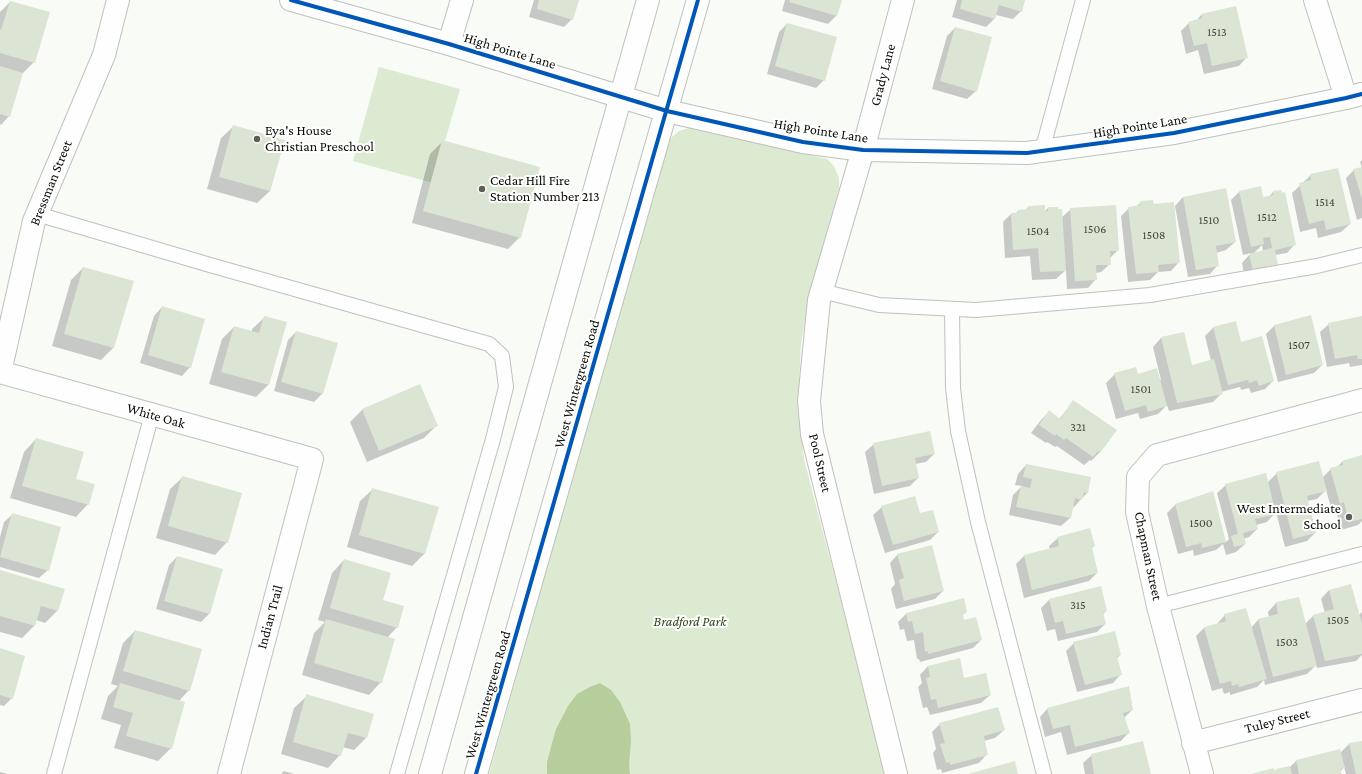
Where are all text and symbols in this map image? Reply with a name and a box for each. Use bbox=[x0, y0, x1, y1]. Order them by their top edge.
house number: 1513 bbox=[1207, 25, 1227, 39]
street label: High Pointe Lane bbox=[462, 29, 558, 73]
street label: Grady Lane bbox=[867, 42, 899, 108]
street label: High Pointe Lane bbox=[1092, 110, 1188, 142]
street label: High Pointe Lane bbox=[773, 115, 869, 147]
place label: Eya's House Christian Preschool bbox=[265, 123, 374, 156]
marker: Eya's House Christian Preschool bbox=[252, 134, 262, 144]
street label: Bressman Street bbox=[26, 138, 76, 228]
place label: Cedar Hill Fire Station Number 213 bbox=[490, 173, 600, 206]
marker: Cedar Hill Fire Station Number 213 bbox=[477, 184, 487, 194]
house number: 1514 bbox=[1315, 195, 1335, 209]
house number: 1512 bbox=[1257, 210, 1277, 224]
house number: 1510 bbox=[1199, 213, 1219, 227]
house number: 1506 bbox=[1084, 222, 1106, 236]
house number: 1504 bbox=[1027, 224, 1049, 238]
house number: 1508 bbox=[1143, 228, 1165, 242]
street label: West Wintergreen Road bbox=[551, 318, 603, 450]
house number: 1507 bbox=[1288, 338, 1310, 352]
house number: 1501 bbox=[1131, 382, 1151, 396]
street label: White Oak bbox=[125, 400, 187, 432]
house number: 321 bbox=[1070, 420, 1086, 434]
street label: Pool Street bbox=[805, 432, 835, 494]
place label: West Intermediate School bbox=[1237, 501, 1341, 534]
street label: Chapman Street bbox=[1130, 510, 1166, 602]
marker: West Intermediate School bbox=[1344, 512, 1354, 522]
house number: 1500 bbox=[1189, 516, 1213, 530]
street label: Indian Trail bbox=[253, 583, 287, 651]
house number: 315 bbox=[1070, 598, 1086, 612]
house number: 1505 bbox=[1327, 613, 1349, 627]
park label: Bradford Park bbox=[654, 614, 726, 630]
street label: West Wintergreen Road bbox=[462, 629, 514, 761]
house number: 1503 bbox=[1276, 635, 1298, 649]
street label: Tuley Street bbox=[1243, 705, 1311, 737]

